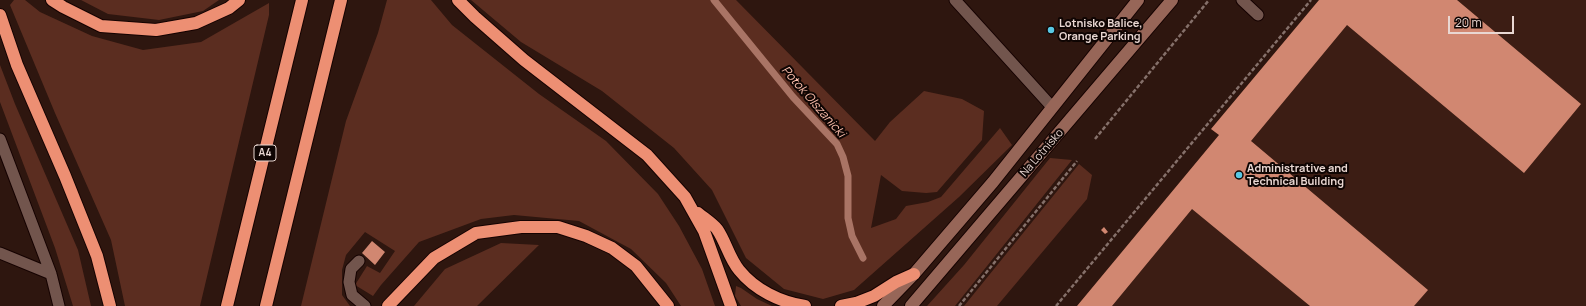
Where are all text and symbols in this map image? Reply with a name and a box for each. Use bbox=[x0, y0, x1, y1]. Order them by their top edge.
scale bar bbox=[1450, 8, 1516, 34]
text: 20 m bbox=[1455, 14, 1482, 31]
place label: Lotnisko Balice, Orange Parking bbox=[1059, 17, 1143, 43]
marker: Lotnisko Balice, Orange Parking bbox=[1046, 25, 1056, 35]
water label: Potok Olszanicki bbox=[778, 63, 848, 141]
street label: Na Lotnisko bbox=[1018, 126, 1066, 180]
road number: A4 bbox=[254, 145, 276, 161]
place label: Administrative and Technical Building bbox=[1247, 162, 1348, 188]
marker: Administrative and Technical Building bbox=[1234, 170, 1244, 180]

